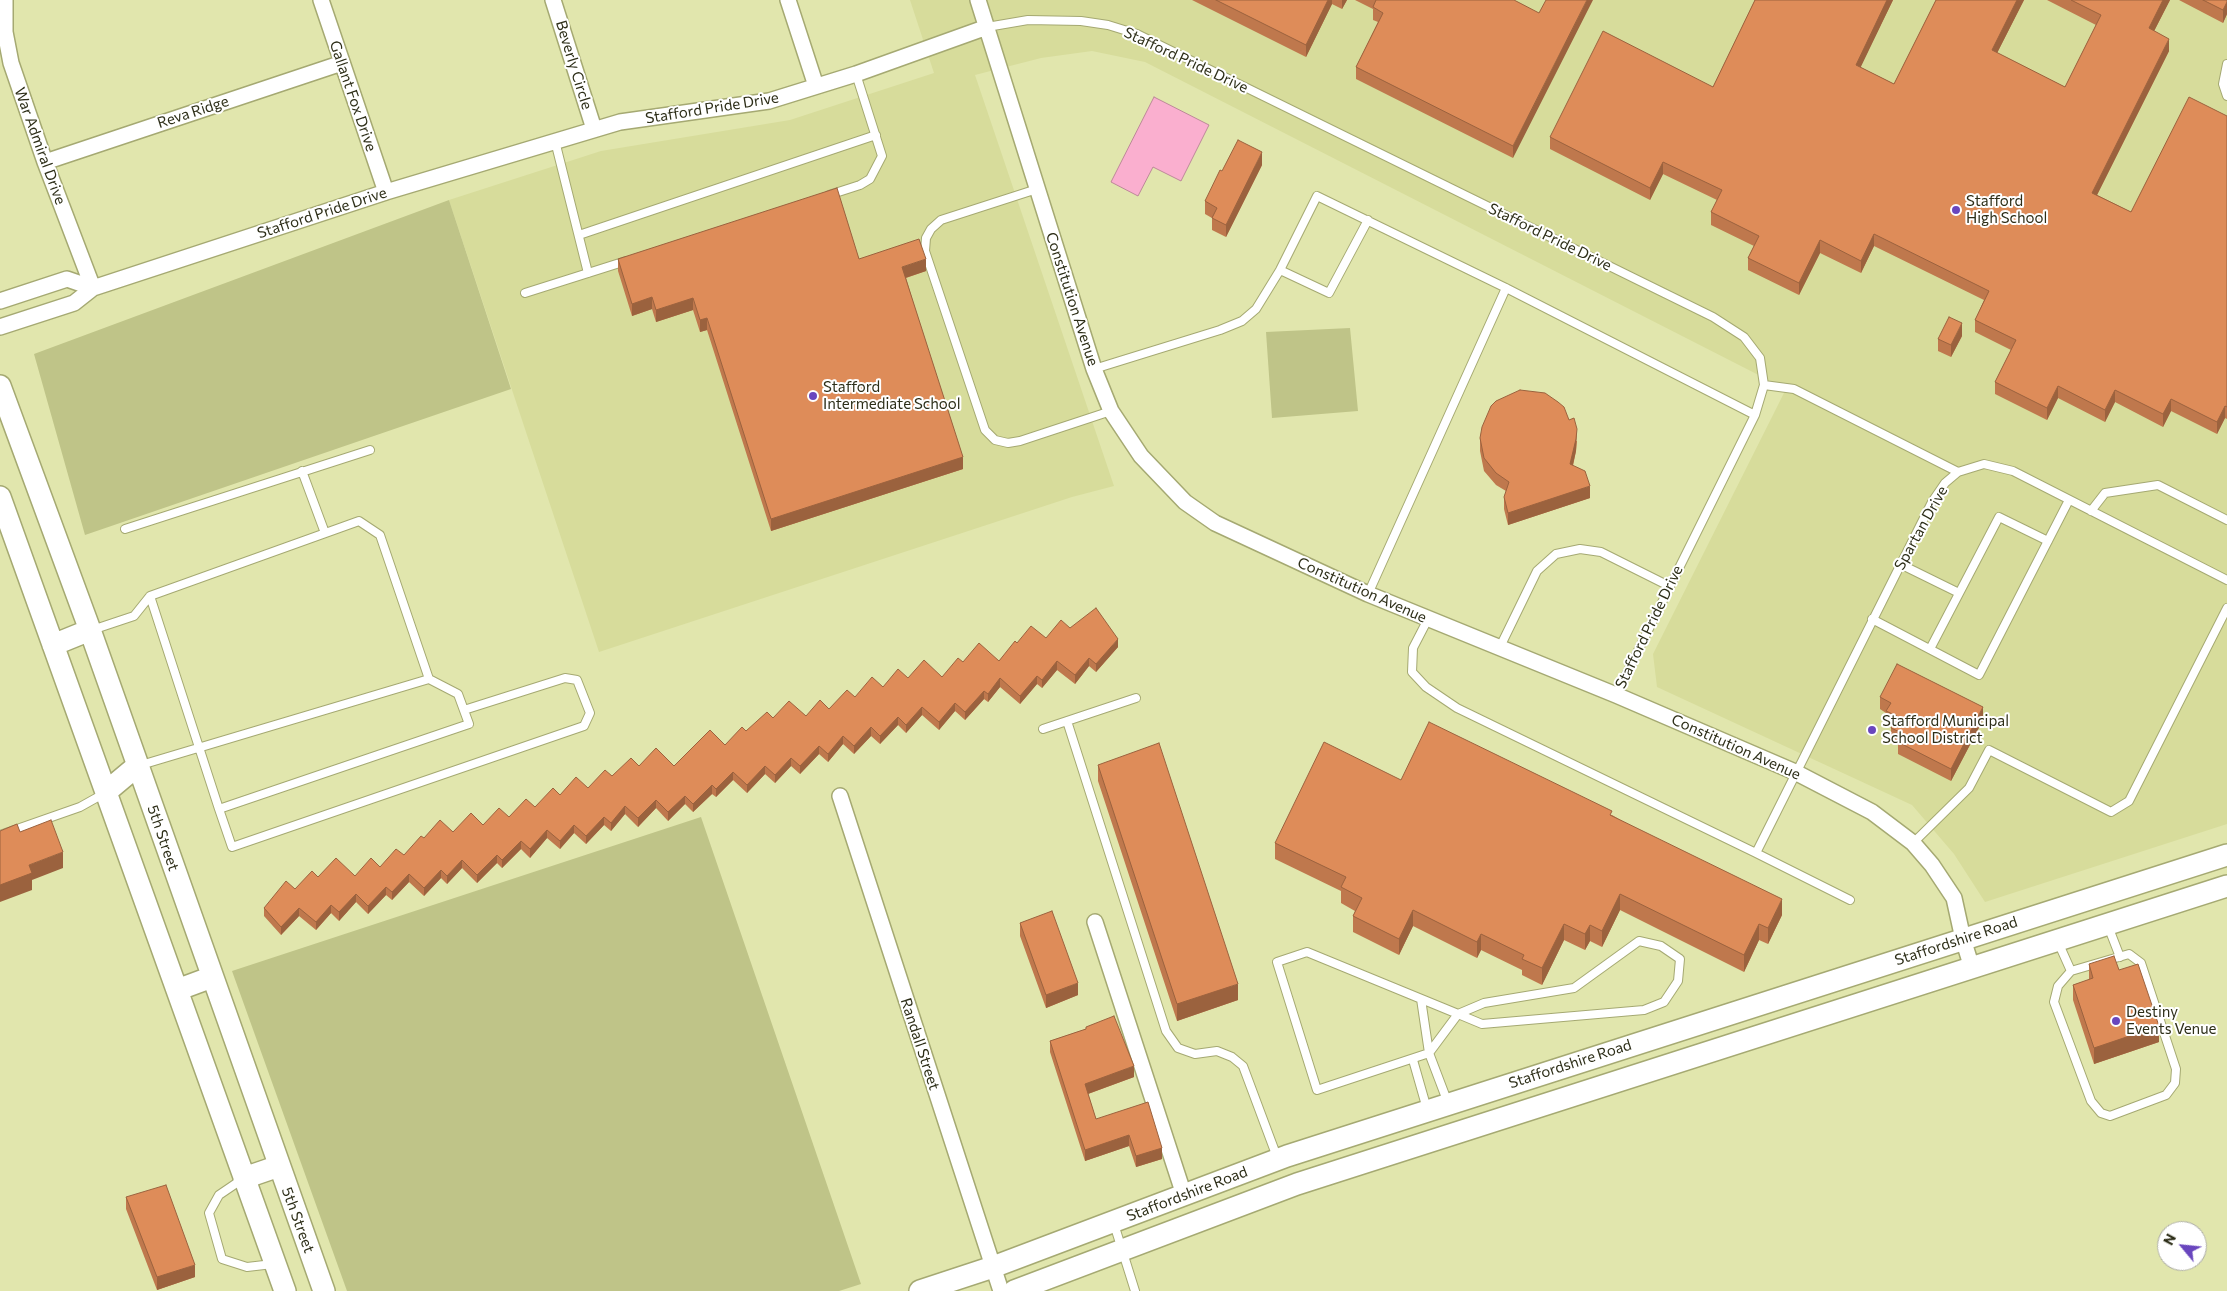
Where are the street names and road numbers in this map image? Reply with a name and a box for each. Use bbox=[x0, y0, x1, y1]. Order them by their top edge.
street label: Beverly Circle bbox=[552, 18, 596, 112]
street label: Stafford Pride Drive bbox=[1121, 23, 1251, 97]
street label: Gallant Fox Drive bbox=[326, 38, 380, 154]
street label: War Admiral Drive bbox=[10, 85, 70, 207]
street label: Stafford Pride Drive bbox=[644, 89, 780, 127]
street label: Reva Ridge bbox=[155, 92, 231, 132]
street label: Stafford Pride Drive bbox=[255, 184, 389, 242]
street label: Stafford Pride Drive bbox=[1485, 199, 1615, 275]
street label: Constitution Avenue bbox=[1042, 230, 1102, 368]
street label: Spartan Drive bbox=[1891, 483, 1951, 573]
street label: Constitution Avenue bbox=[1295, 553, 1429, 627]
street label: Stafford Pride Drive bbox=[1611, 562, 1687, 692]
street label: Constitution Avenue bbox=[1669, 710, 1803, 784]
street label: 5th Street bbox=[143, 803, 183, 873]
street label: Staffordshire Road bbox=[1892, 913, 2020, 969]
street label: Randall Street bbox=[897, 996, 943, 1092]
street label: Staffordshire Road bbox=[1506, 1036, 1634, 1092]
street label: Staffordshire Road bbox=[1124, 1163, 1250, 1225]
street label: 5th Street bbox=[278, 1185, 318, 1255]

